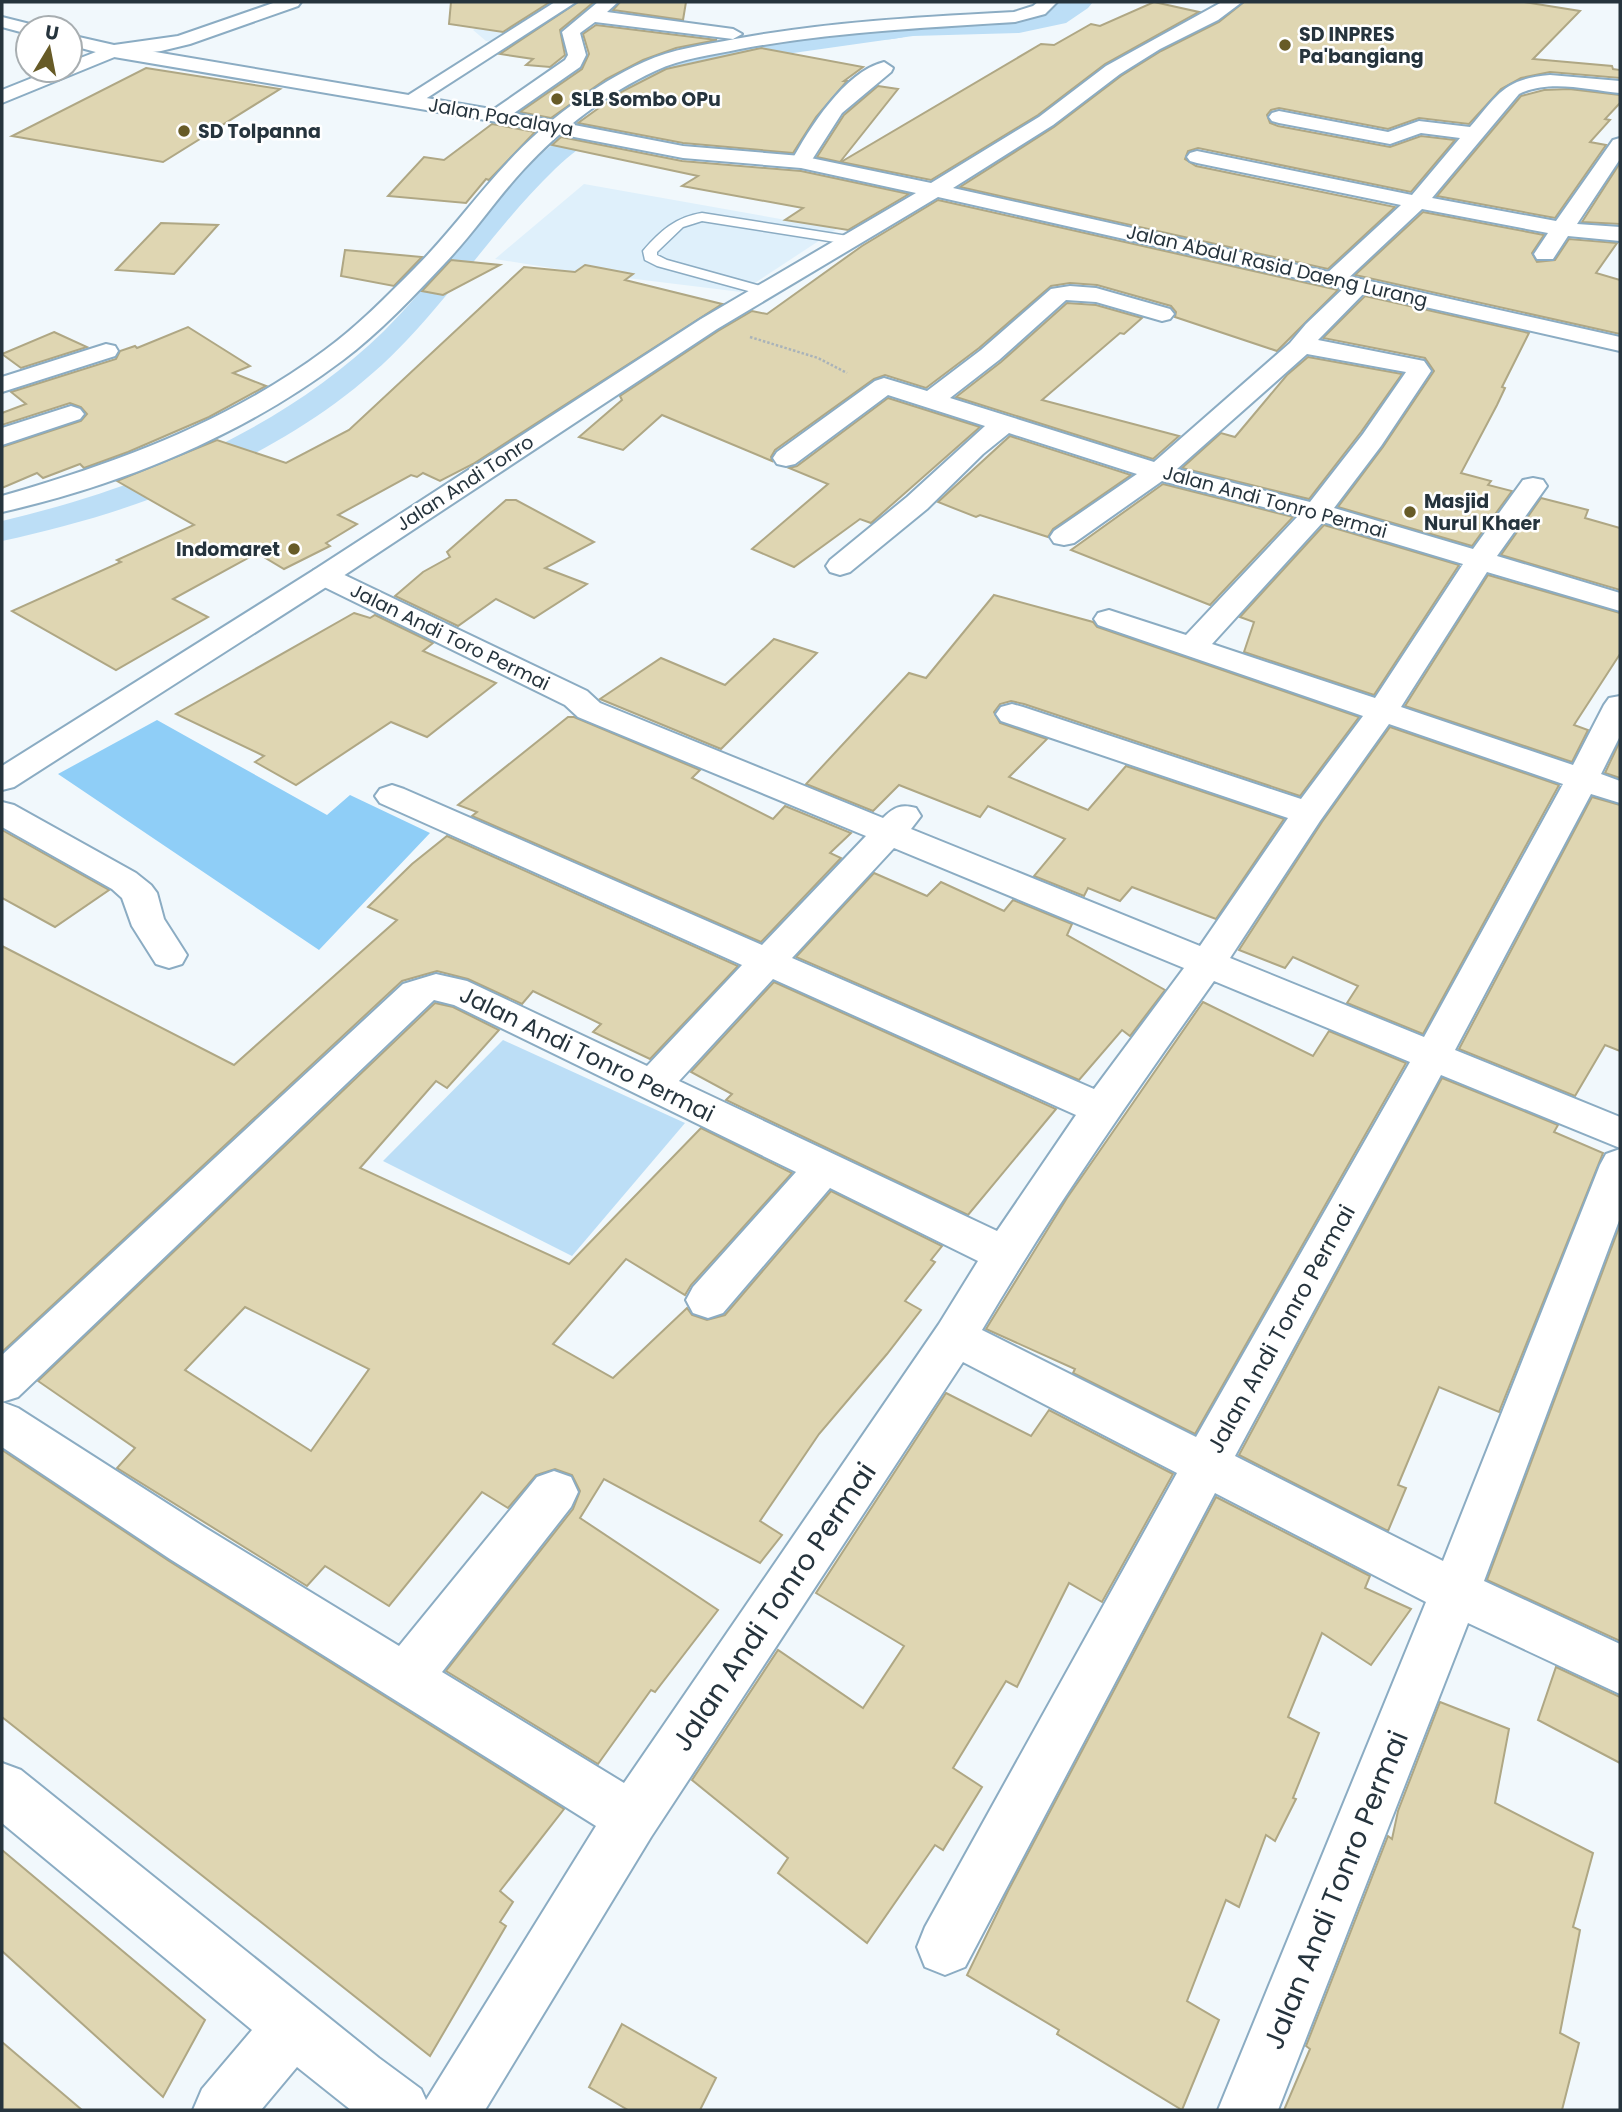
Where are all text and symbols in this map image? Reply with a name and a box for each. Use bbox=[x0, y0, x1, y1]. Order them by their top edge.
north arrow bbox=[14, 14, 84, 84]
text: U bbox=[43, 18, 61, 47]
place label: SD INPRES Pa'bangiang bbox=[1299, 21, 1424, 70]
marker: SD INPRES Pa'bangiang bbox=[1277, 37, 1293, 53]
place label: SLB Sombo OPu bbox=[571, 86, 721, 113]
street label: Jalan Pacalaya bbox=[426, 91, 576, 143]
marker: SLB Sombo OPu bbox=[549, 91, 565, 107]
place label: SD Tolpanna bbox=[198, 118, 321, 145]
marker: SD Tolpanna bbox=[176, 123, 192, 139]
street label: Jalan Abdul Rasid Daeng Lurang bbox=[1124, 218, 1430, 314]
street label: Jalan Andi Tonro bbox=[391, 428, 539, 538]
street label: Jalan Andi Tonro Permai bbox=[1160, 459, 1390, 545]
place label: Masjid Nurul Khaer bbox=[1424, 488, 1540, 537]
marker: Masjid Nurul Khaer bbox=[1402, 504, 1418, 520]
place label: Indomaret bbox=[176, 536, 280, 563]
marker: Indomaret bbox=[286, 541, 302, 557]
street label: Jalan Andi Toro Permai bbox=[346, 577, 554, 697]
street label: Jalan Andi Tonro Permai bbox=[454, 978, 720, 1130]
street label: Jalan Andi Tonro Permai bbox=[1199, 1199, 1363, 1459]
street label: Jalan Andi Tonro Permai bbox=[663, 1455, 885, 1759]
street label: Jalan Andi Tonro Permai bbox=[1254, 1725, 1418, 2055]

